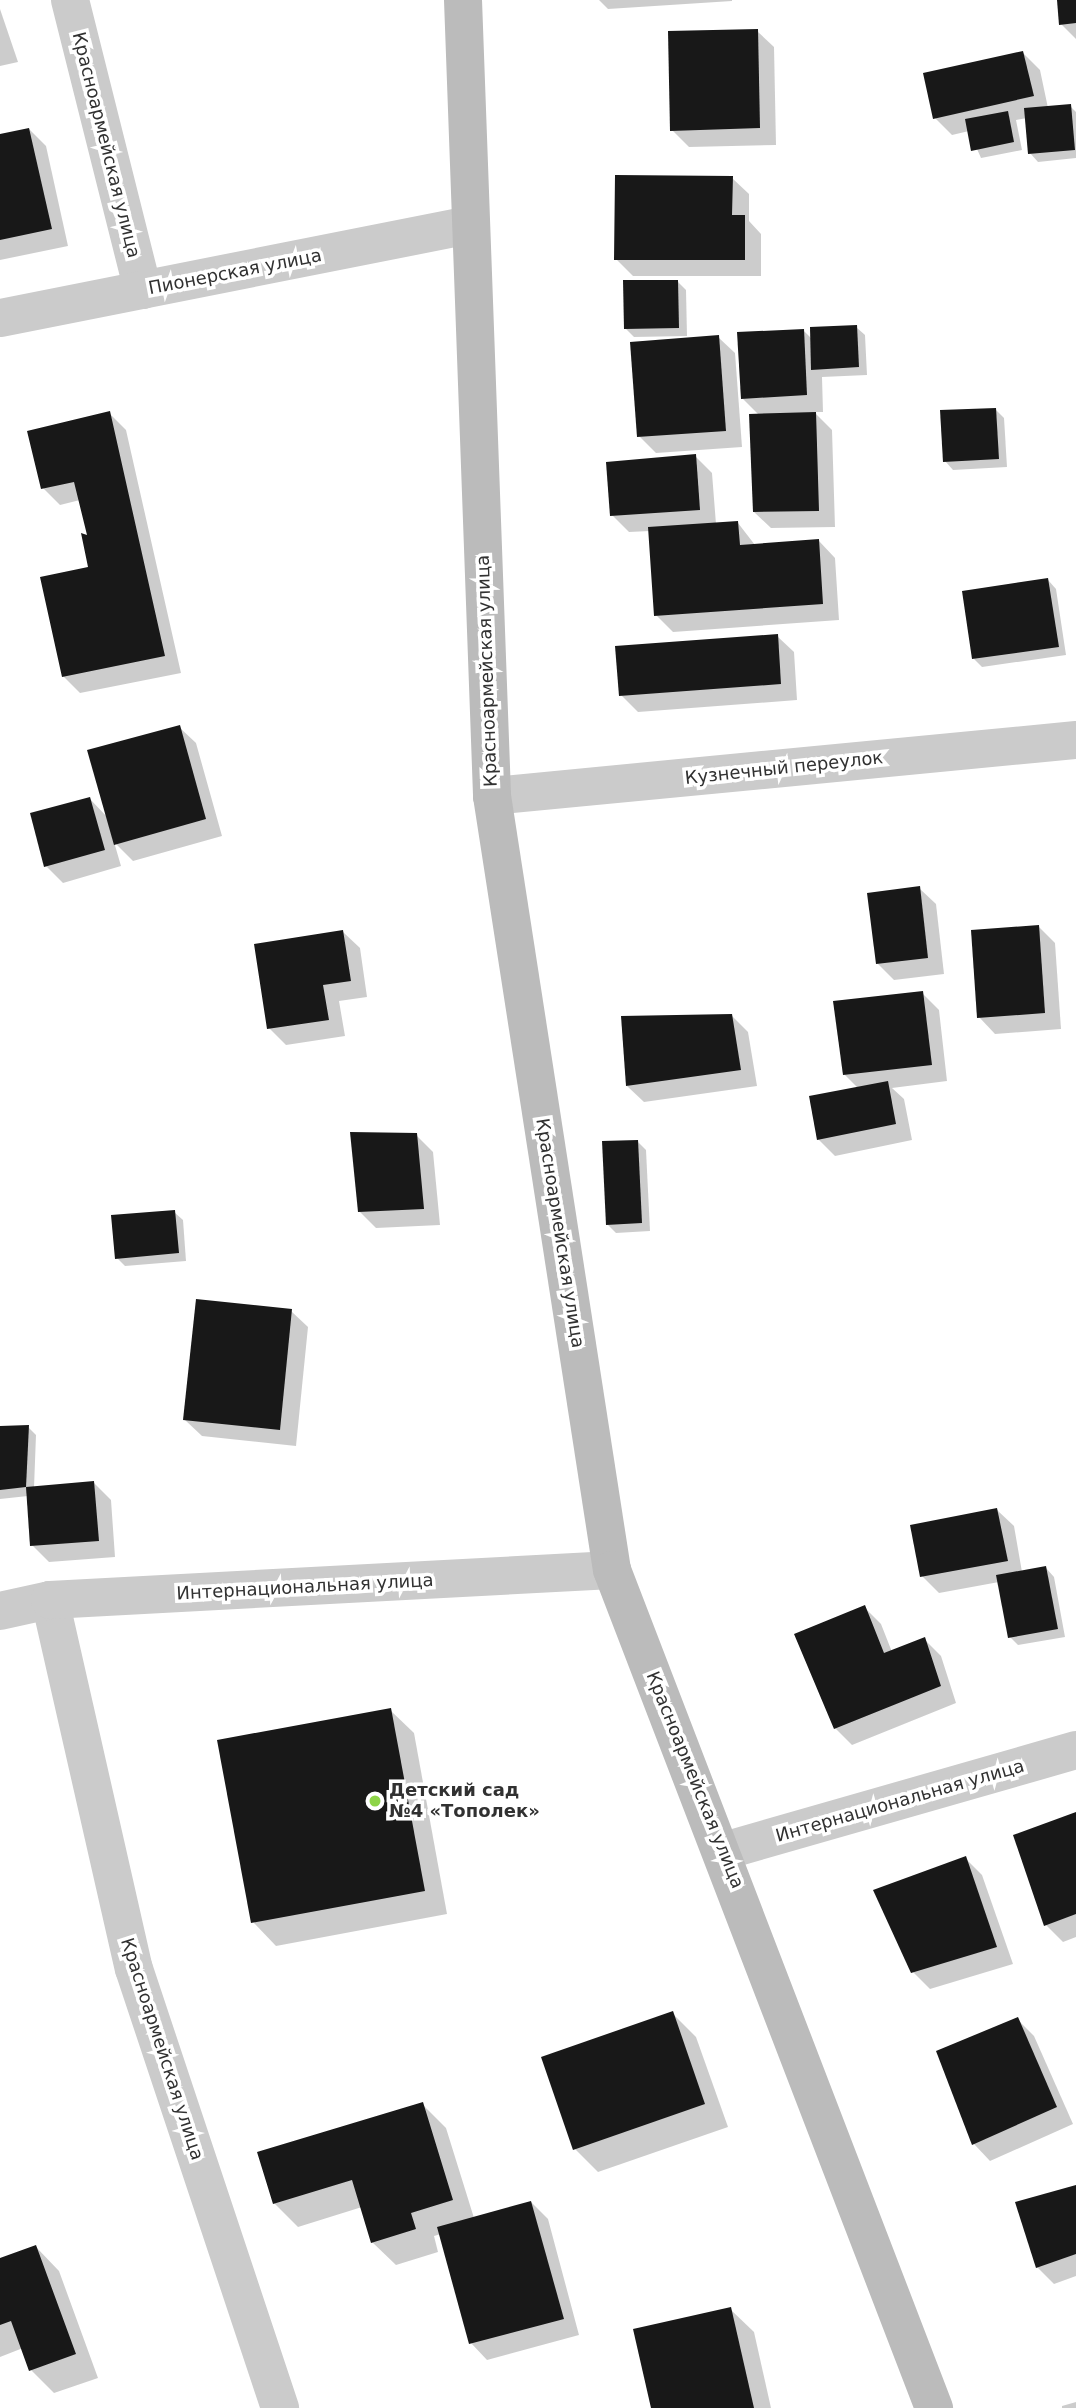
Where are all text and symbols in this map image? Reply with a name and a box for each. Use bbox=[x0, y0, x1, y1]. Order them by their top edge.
street label: Красноармейская улица bbox=[67, 30, 145, 260]
street label: Пионерская улица bbox=[147, 245, 323, 299]
street label: Красноармейская улица bbox=[472, 555, 502, 787]
street label: Кузнечный переулок bbox=[684, 747, 884, 789]
street label: Красноармейская улица bbox=[531, 1117, 589, 1349]
street label: Интернациональная улица bbox=[176, 1569, 434, 1605]
street label: Красноармейская улица bbox=[641, 1668, 749, 1892]
street label: Интернациональная улица bbox=[773, 1755, 1027, 1847]
place label: Детский сад №4 «Тополек» bbox=[389, 1780, 540, 1823]
marker: Детский сад №4 «Тополек» bbox=[367, 1793, 383, 1809]
street label: Красноармейская улица bbox=[116, 1935, 208, 2163]

